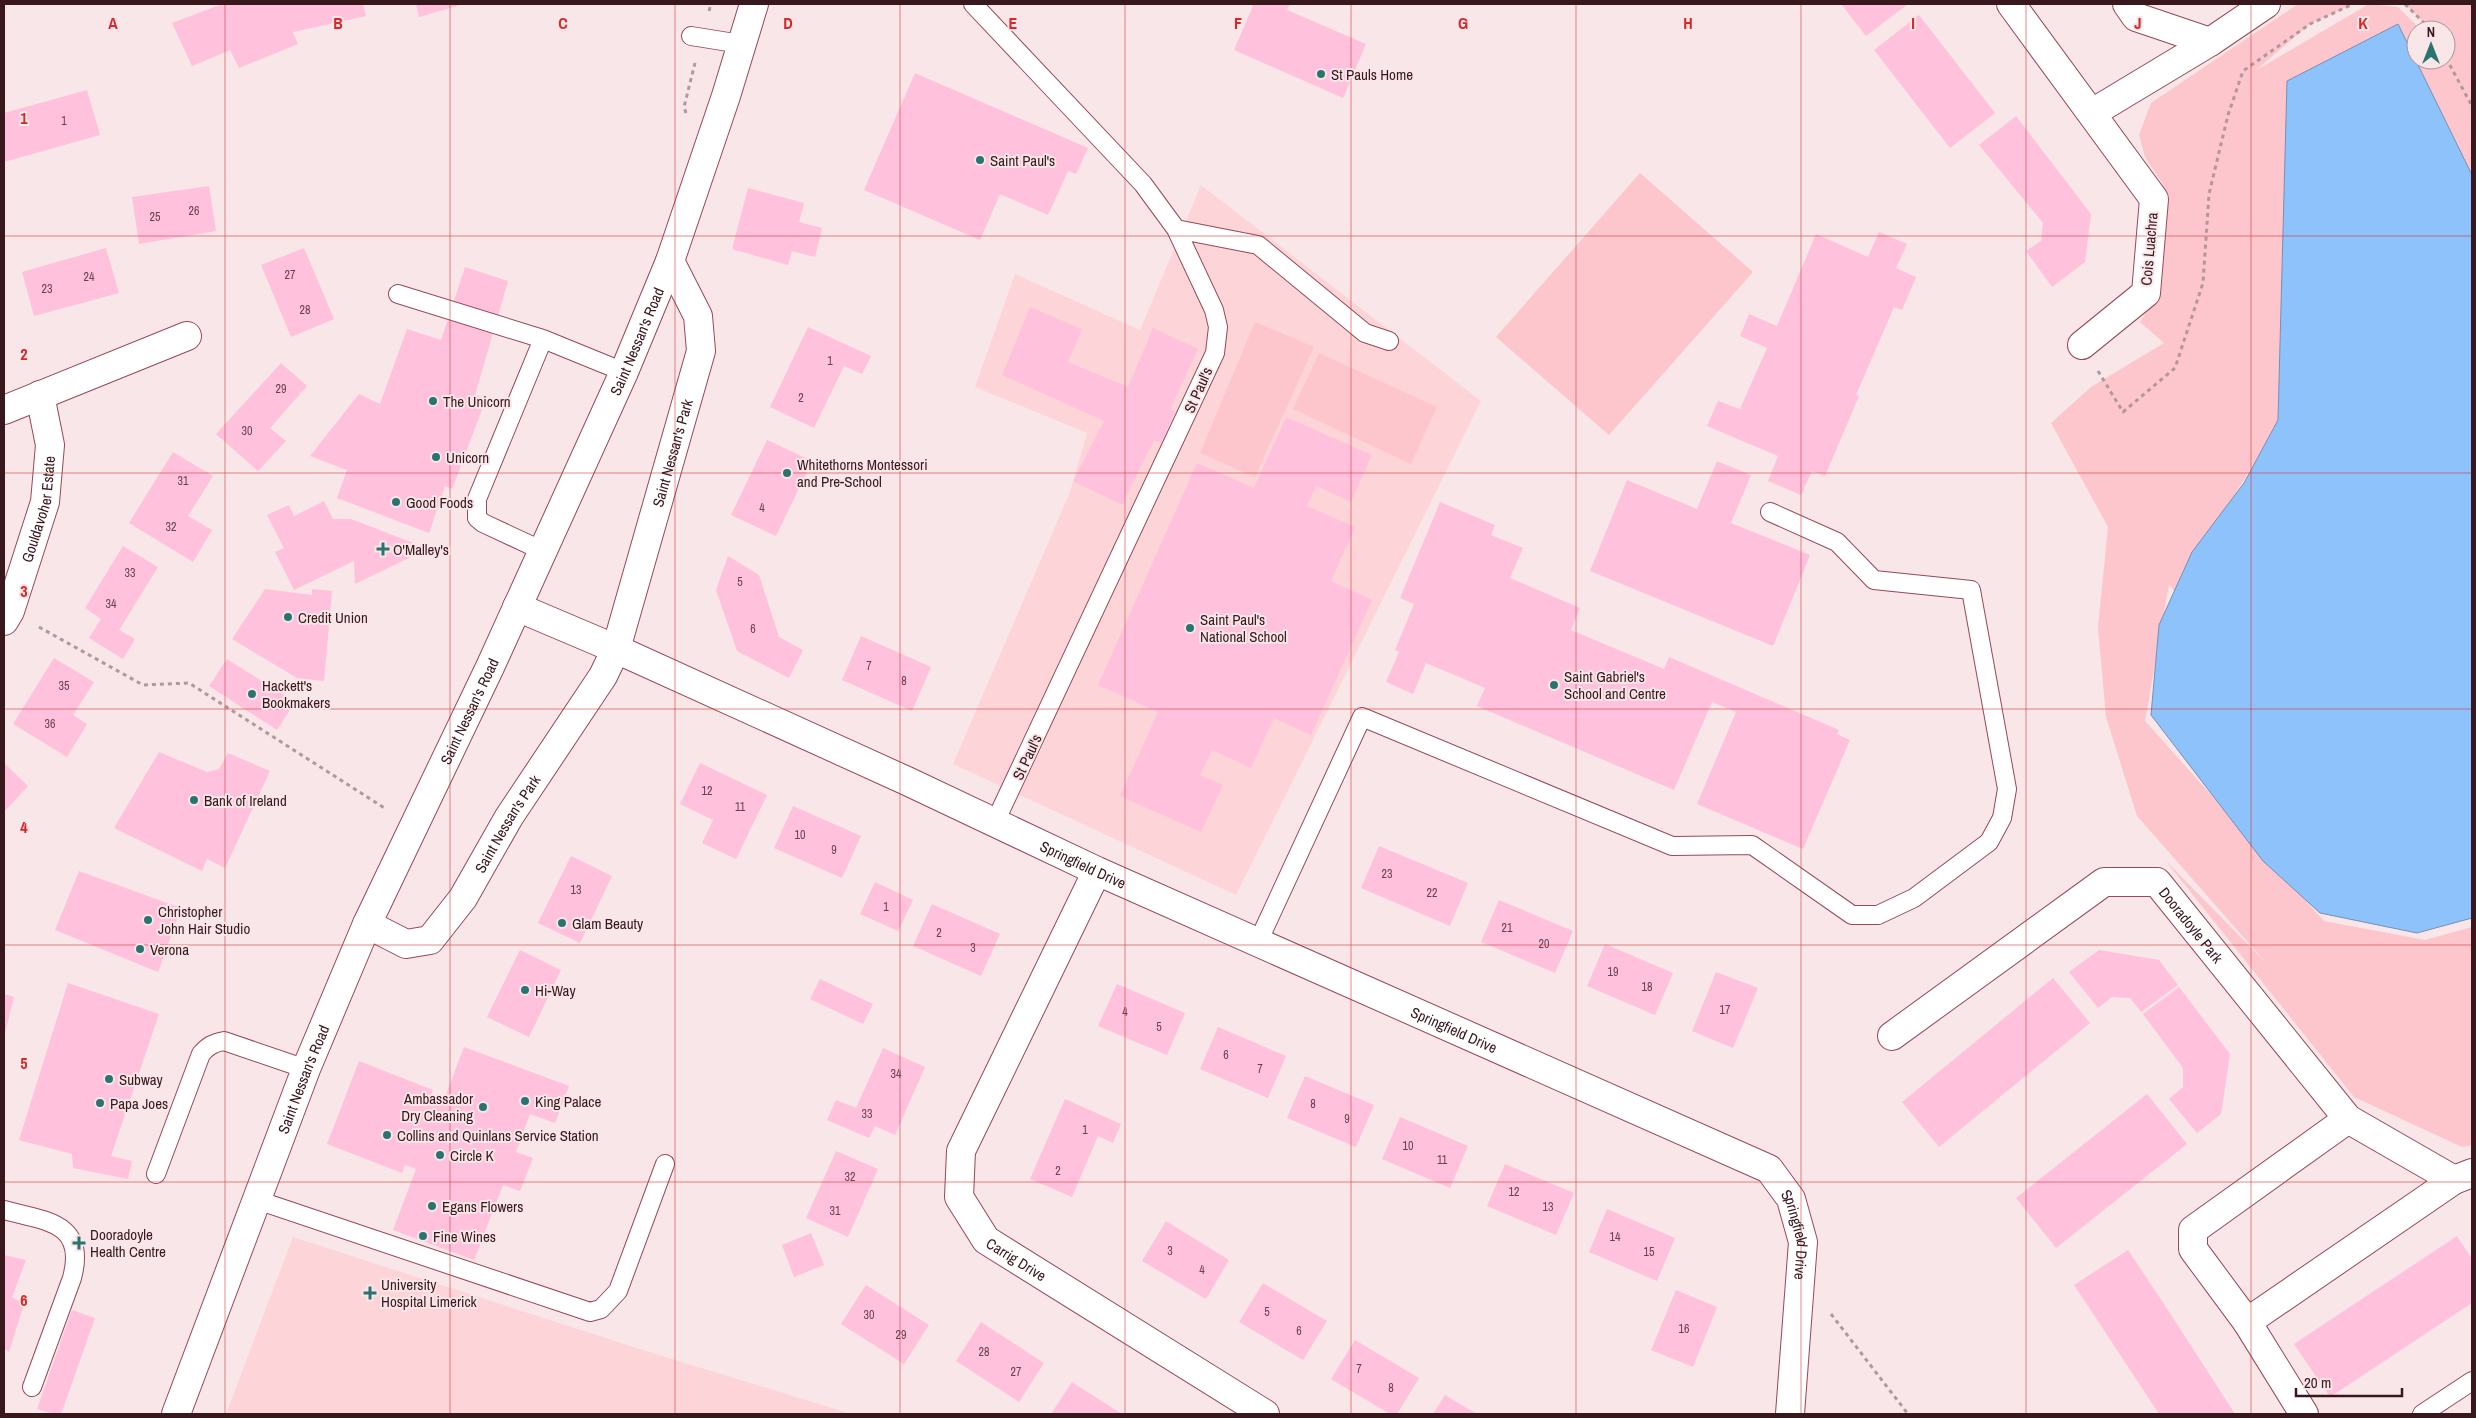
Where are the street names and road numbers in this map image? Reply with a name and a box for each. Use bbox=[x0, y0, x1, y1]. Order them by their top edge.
street label: Cois Luachra bbox=[2135, 211, 2163, 286]
street label: Saint Nessan's Road bbox=[604, 284, 668, 399]
street label: St Paul's bbox=[1179, 364, 1217, 416]
street label: Saint Nessan's Park bbox=[647, 396, 697, 509]
street label: Gouldavoher Estate bbox=[16, 455, 60, 565]
street label: Saint Nessan's Road bbox=[435, 655, 503, 768]
street label: St Paul's bbox=[1007, 731, 1047, 783]
street label: Saint Nessan's Park bbox=[469, 770, 545, 876]
street label: Springfield Drive bbox=[1037, 835, 1130, 893]
street label: Dooradoyle Park bbox=[2155, 883, 2229, 968]
street label: Springfield Drive bbox=[1408, 1001, 1501, 1058]
street label: Saint Nessan's Road bbox=[272, 1022, 334, 1137]
street label: Springfield Drive bbox=[1777, 1185, 1814, 1281]
street label: Carrig Drive bbox=[982, 1232, 1051, 1286]

